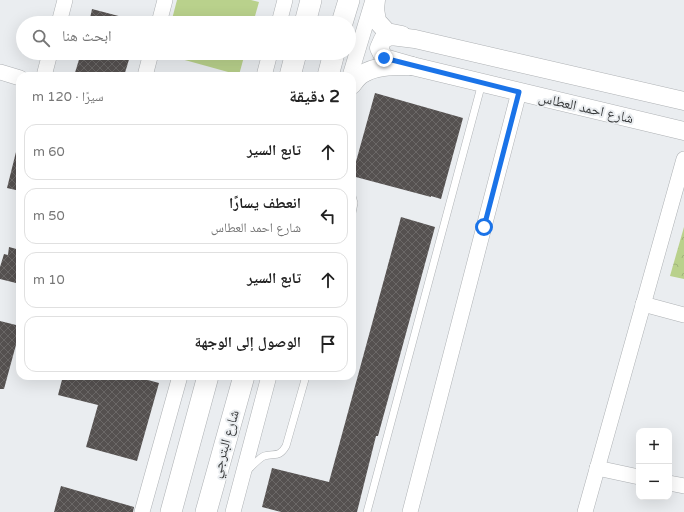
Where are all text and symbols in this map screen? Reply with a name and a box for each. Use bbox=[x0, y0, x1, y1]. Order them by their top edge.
search box bbox=[16, 16, 356, 60]
icon: search bbox=[30, 27, 52, 49]
text: ابحث هنا bbox=[62, 27, 112, 45]
route end bbox=[375, 49, 393, 67]
text: 2 دقيقة bbox=[289, 86, 340, 107]
text: سيرًا · 120 m bbox=[32, 89, 104, 105]
street label: شارع احمد العطاس bbox=[537, 89, 635, 128]
text: تابع السير bbox=[247, 141, 301, 159]
icon: ahead bbox=[317, 141, 339, 163]
text: 60 m bbox=[33, 144, 65, 160]
text: انعطف يسارًا bbox=[229, 194, 301, 212]
icon: left bbox=[317, 205, 339, 227]
text: 50 m bbox=[33, 208, 65, 224]
route start bbox=[475, 218, 493, 236]
text: شارع احمد العطاس bbox=[211, 220, 301, 236]
text: تابع السير bbox=[247, 269, 301, 287]
icon: ahead bbox=[317, 269, 339, 291]
text: 10 m bbox=[33, 272, 65, 288]
text: الوصول إلى الوجهة bbox=[195, 333, 301, 351]
icon: arrive bbox=[317, 333, 339, 355]
street label: شارع البترجي bbox=[207, 408, 245, 481]
map controls bbox=[636, 428, 672, 500]
button: + bbox=[636, 428, 672, 464]
button: − bbox=[636, 464, 672, 500]

